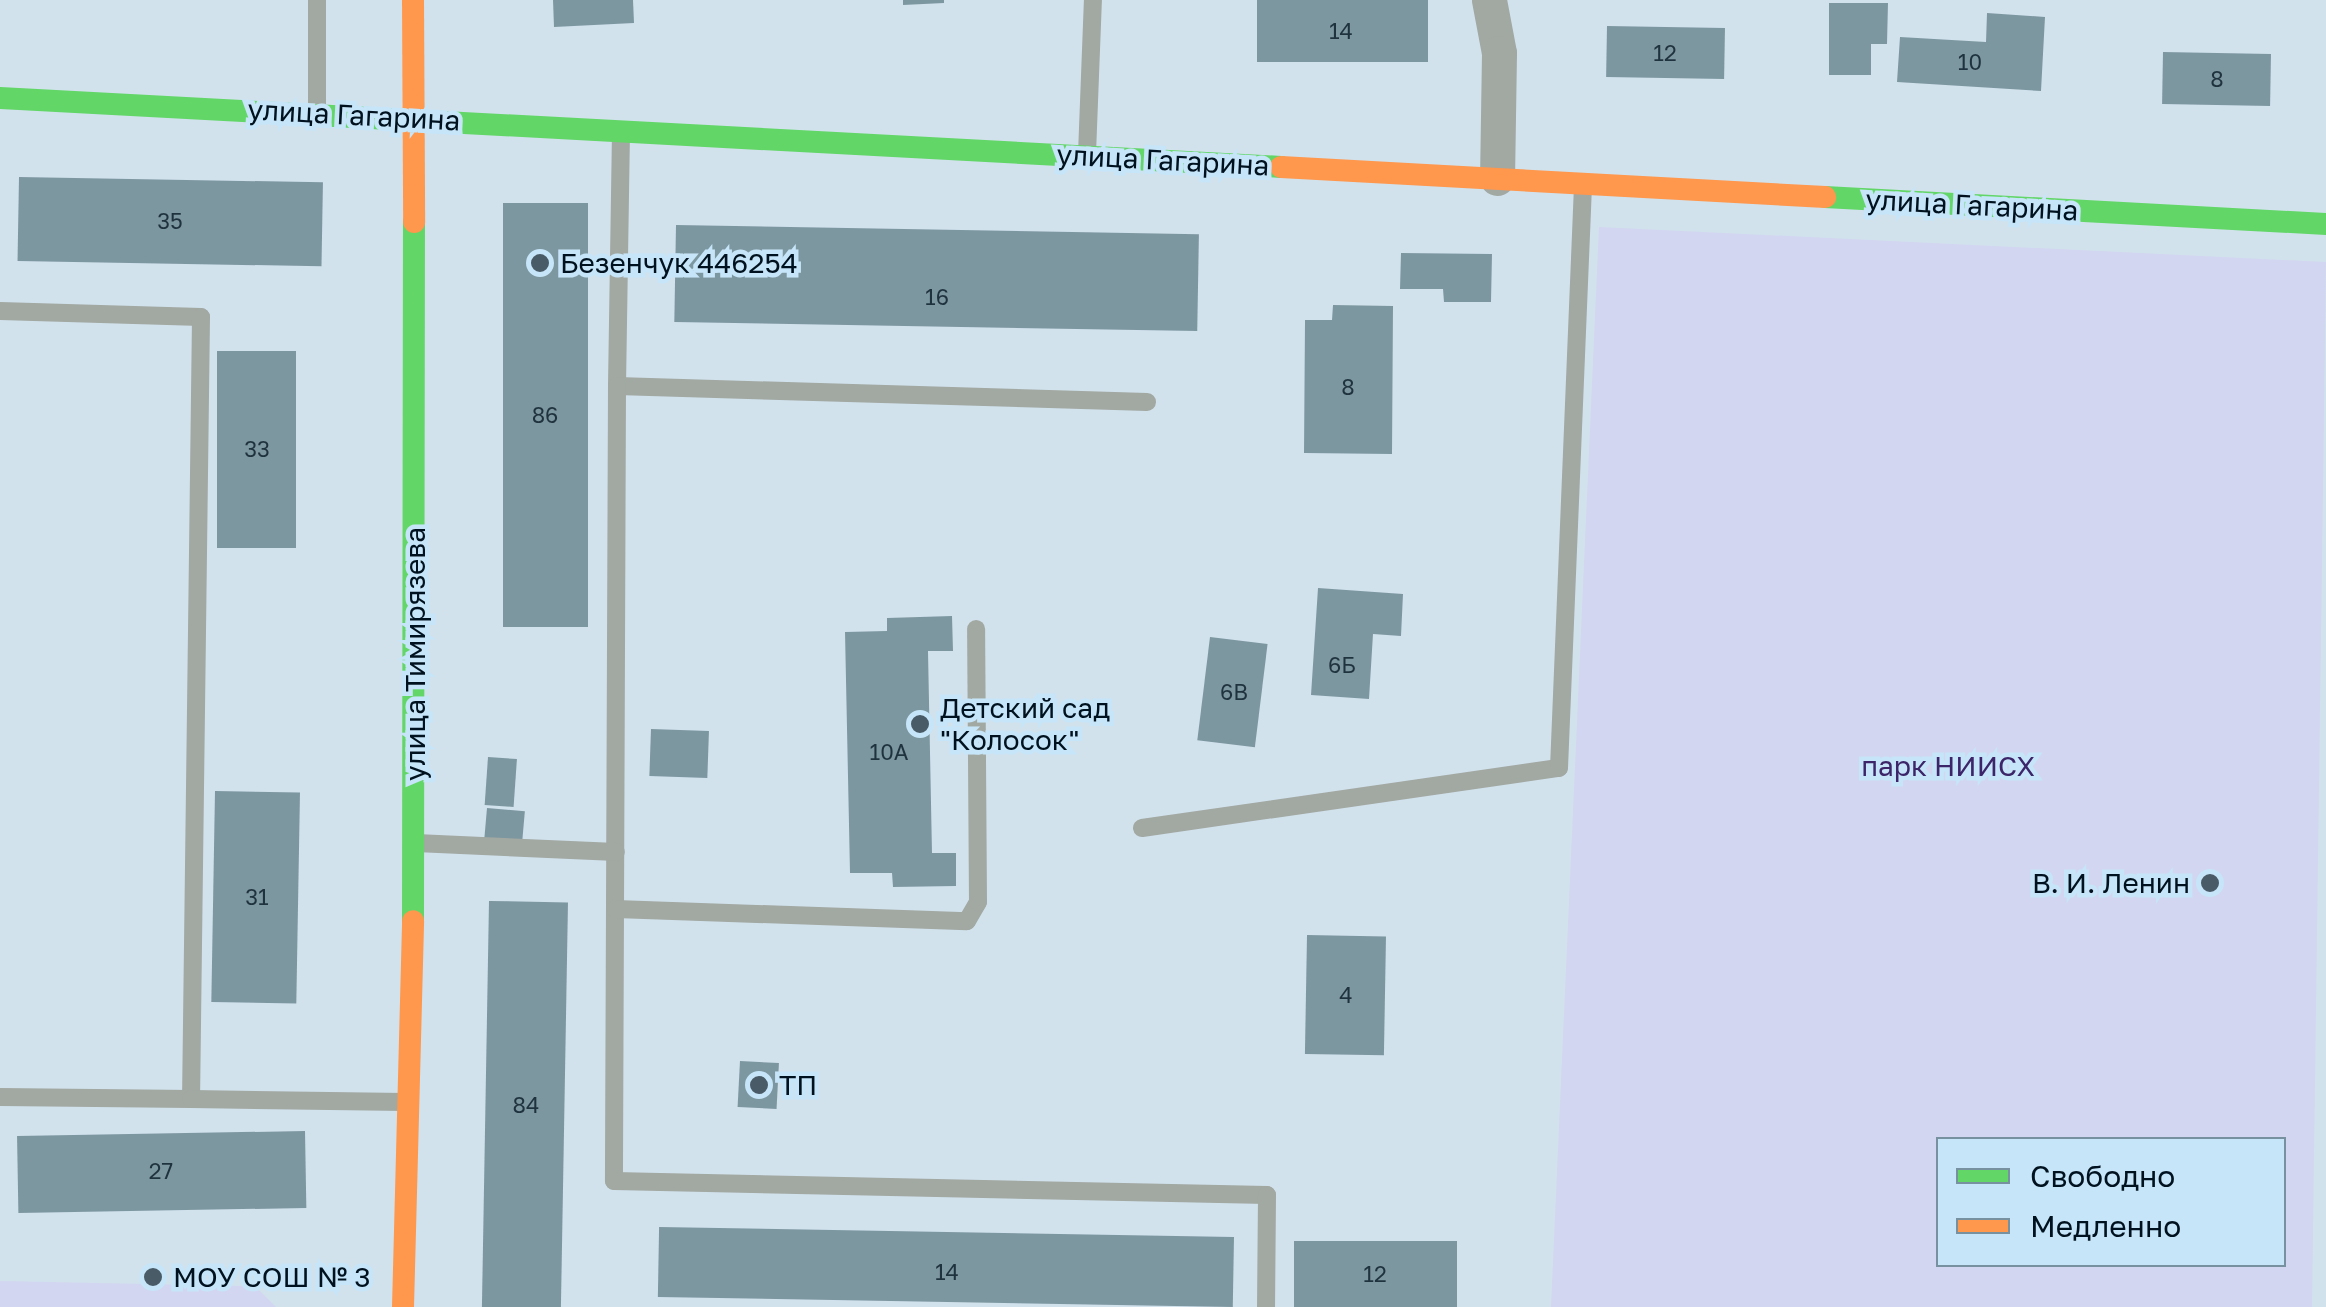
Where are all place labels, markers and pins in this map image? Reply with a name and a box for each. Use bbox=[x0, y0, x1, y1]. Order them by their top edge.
place label: Безенчук 446254 bbox=[560, 246, 798, 280]
marker: Безенчук 446254 bbox=[529, 252, 551, 274]
place label: Детский сад "Колосок" bbox=[940, 691, 1110, 757]
marker: Детский сад "Колосок" bbox=[909, 713, 931, 735]
place label: В. И. Ленин bbox=[2032, 866, 2190, 900]
marker: В. И. Ленин bbox=[2199, 872, 2221, 894]
place label: ТП bbox=[779, 1068, 817, 1102]
marker: ТП bbox=[748, 1074, 770, 1096]
place label: МОУ СОШ № 3 bbox=[173, 1260, 371, 1294]
marker: МОУ СОШ № 3 bbox=[142, 1266, 164, 1288]

